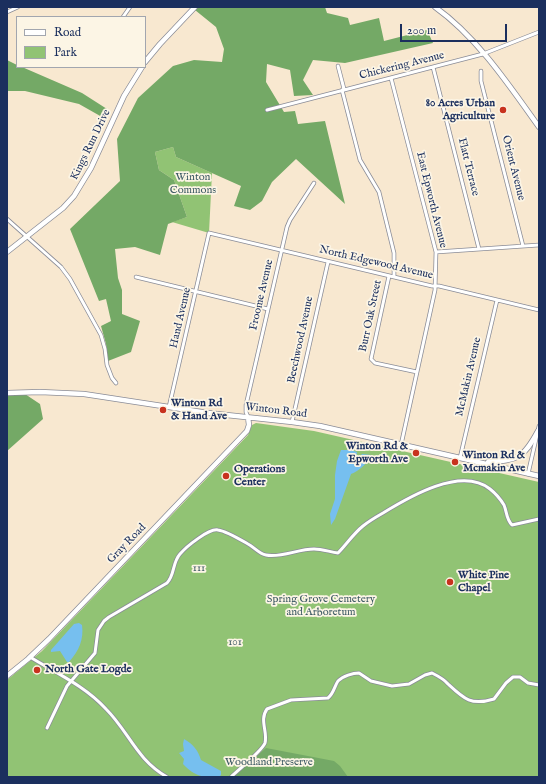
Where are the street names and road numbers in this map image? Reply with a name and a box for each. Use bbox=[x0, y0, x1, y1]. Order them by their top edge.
street label: Chickering Avenue bbox=[358, 49, 446, 83]
street label: Kings Run Drive bbox=[68, 108, 114, 182]
street label: Orient Avenue bbox=[499, 134, 527, 202]
street label: Flatt Terrace bbox=[454, 137, 482, 197]
street label: East Epworth Avenue bbox=[413, 151, 449, 249]
street label: North Edgewood Avenue bbox=[318, 243, 434, 283]
street label: Froome Avenue bbox=[247, 258, 277, 332]
street label: Burr Oak Street bbox=[357, 279, 385, 353]
street label: Hand Avenue bbox=[168, 286, 194, 350]
street label: Beechwood Avenue bbox=[285, 295, 317, 385]
street label: McMakin Avenue bbox=[453, 336, 485, 418]
street label: Winton Road bbox=[244, 401, 308, 421]
street label: Gray Road bbox=[105, 521, 149, 567]

